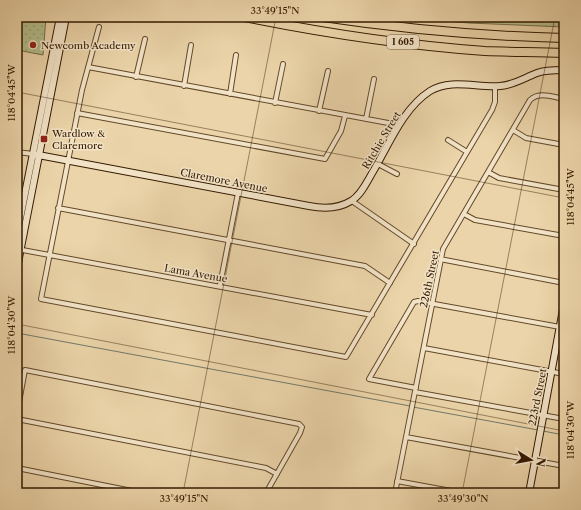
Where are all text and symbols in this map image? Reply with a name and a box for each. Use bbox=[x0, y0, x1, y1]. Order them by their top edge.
text: 33°49'15"N bbox=[250, 4, 300, 17]
road number: I 605 bbox=[387, 35, 419, 49]
place label: Newcomb Academy bbox=[41, 39, 136, 52]
marker: Newcomb Academy bbox=[28, 40, 38, 50]
text: 118°04'45"W bbox=[5, 63, 18, 122]
street label: Ritchie Street bbox=[359, 109, 404, 171]
place label: Wardlow & Claremore bbox=[51, 127, 105, 152]
marker: Wardlow & Claremore bbox=[39, 134, 49, 144]
street label: Claremore Avenue bbox=[179, 166, 269, 195]
text: 118°04'45"W bbox=[564, 167, 577, 226]
street label: 226th Street bbox=[417, 249, 442, 309]
street label: Lama Avenue bbox=[163, 262, 229, 286]
text: 118°04'30"W bbox=[5, 295, 18, 354]
street label: 223rd Street bbox=[526, 367, 550, 427]
text: 118°04'30"W bbox=[564, 400, 577, 459]
north arrow bbox=[511, 440, 551, 480]
text: N bbox=[533, 456, 549, 468]
text: 33°49'15"N bbox=[159, 492, 209, 505]
text: 33°49'30"N bbox=[437, 492, 489, 505]

